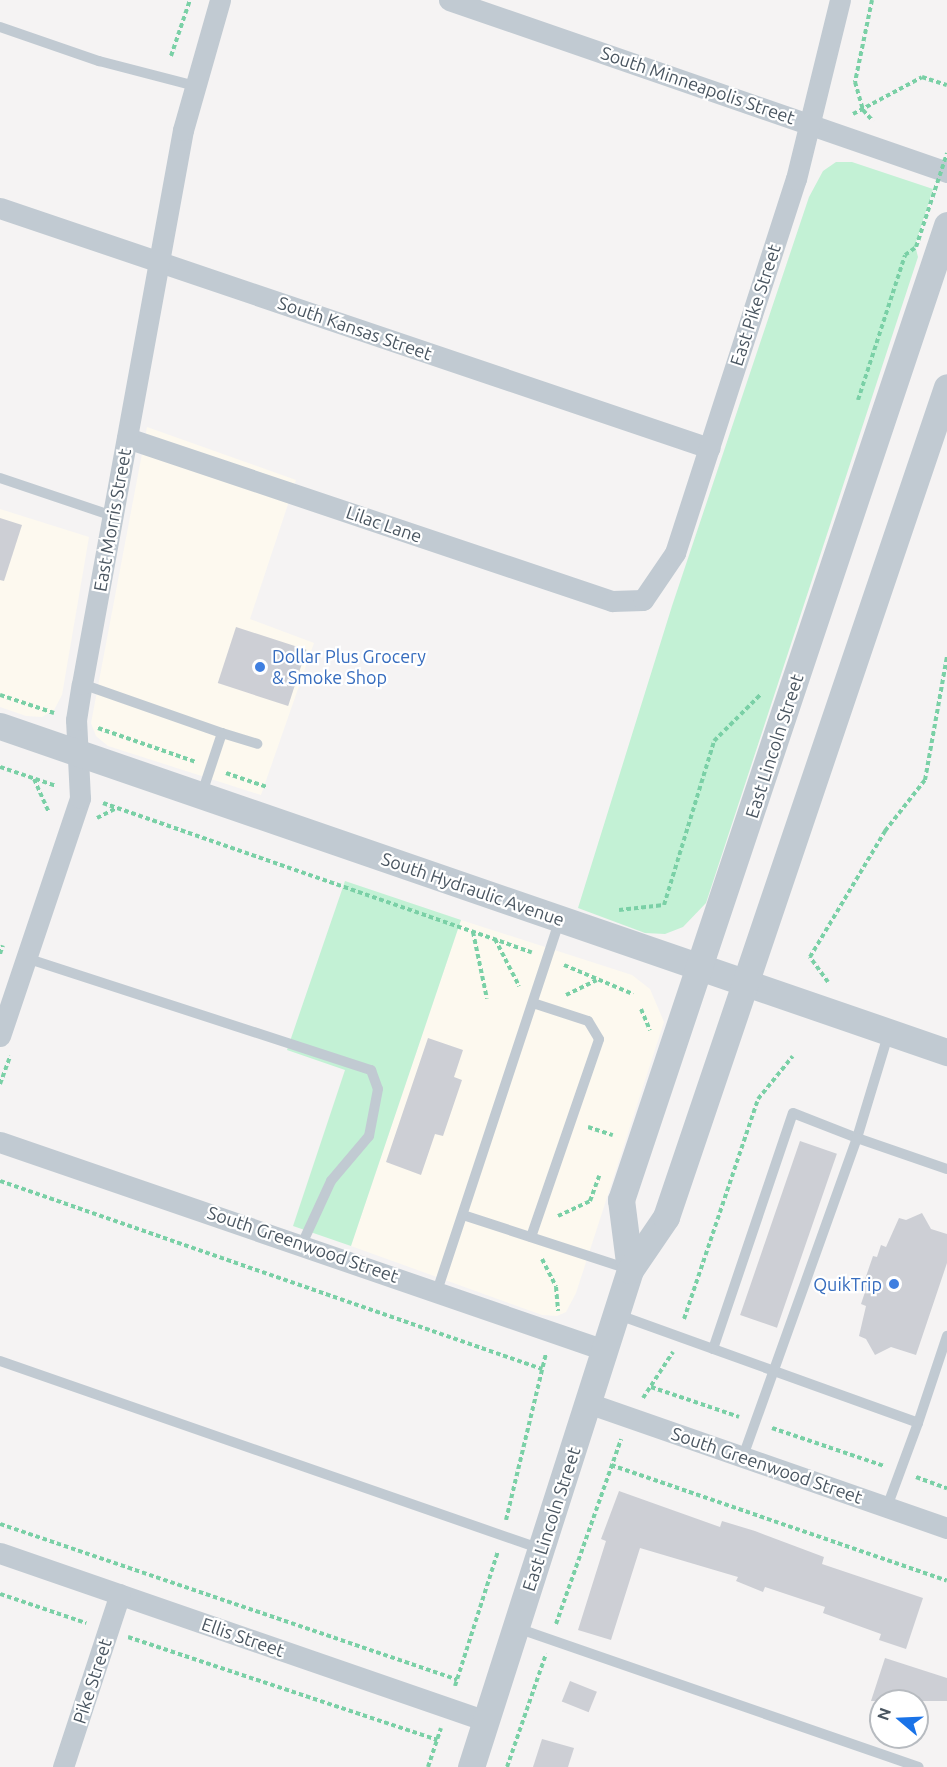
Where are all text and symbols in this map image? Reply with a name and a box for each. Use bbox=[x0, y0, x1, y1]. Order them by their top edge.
street label: South Minneapolis Street bbox=[598, 42, 798, 128]
street label: East Pike Street bbox=[725, 241, 785, 369]
street label: South Kansas Street bbox=[275, 292, 435, 364]
street label: East Morris Street bbox=[89, 447, 135, 593]
street label: Lilac Lane bbox=[343, 501, 425, 547]
place label: Dollar Plus Grocery & Smoke Shop bbox=[272, 646, 426, 688]
marker: Dollar Plus Grocery & Smoke Shop bbox=[253, 660, 267, 674]
street label: East Lincoln Street bbox=[740, 671, 808, 821]
street label: South Hydraulic Avenue bbox=[379, 848, 567, 930]
street label: South Greenwood Street bbox=[205, 1201, 401, 1287]
place label: QuikTrip bbox=[813, 1273, 882, 1295]
marker: QuikTrip bbox=[887, 1277, 901, 1291]
street label: South Greenwood Street bbox=[669, 1422, 865, 1508]
street label: East Lincoln Street bbox=[517, 1444, 585, 1594]
street label: Ellis Street bbox=[199, 1613, 287, 1661]
street label: Pike Street bbox=[68, 1636, 116, 1726]
north arrow bbox=[869, 1689, 929, 1749]
text: N bbox=[873, 1705, 894, 1722]

